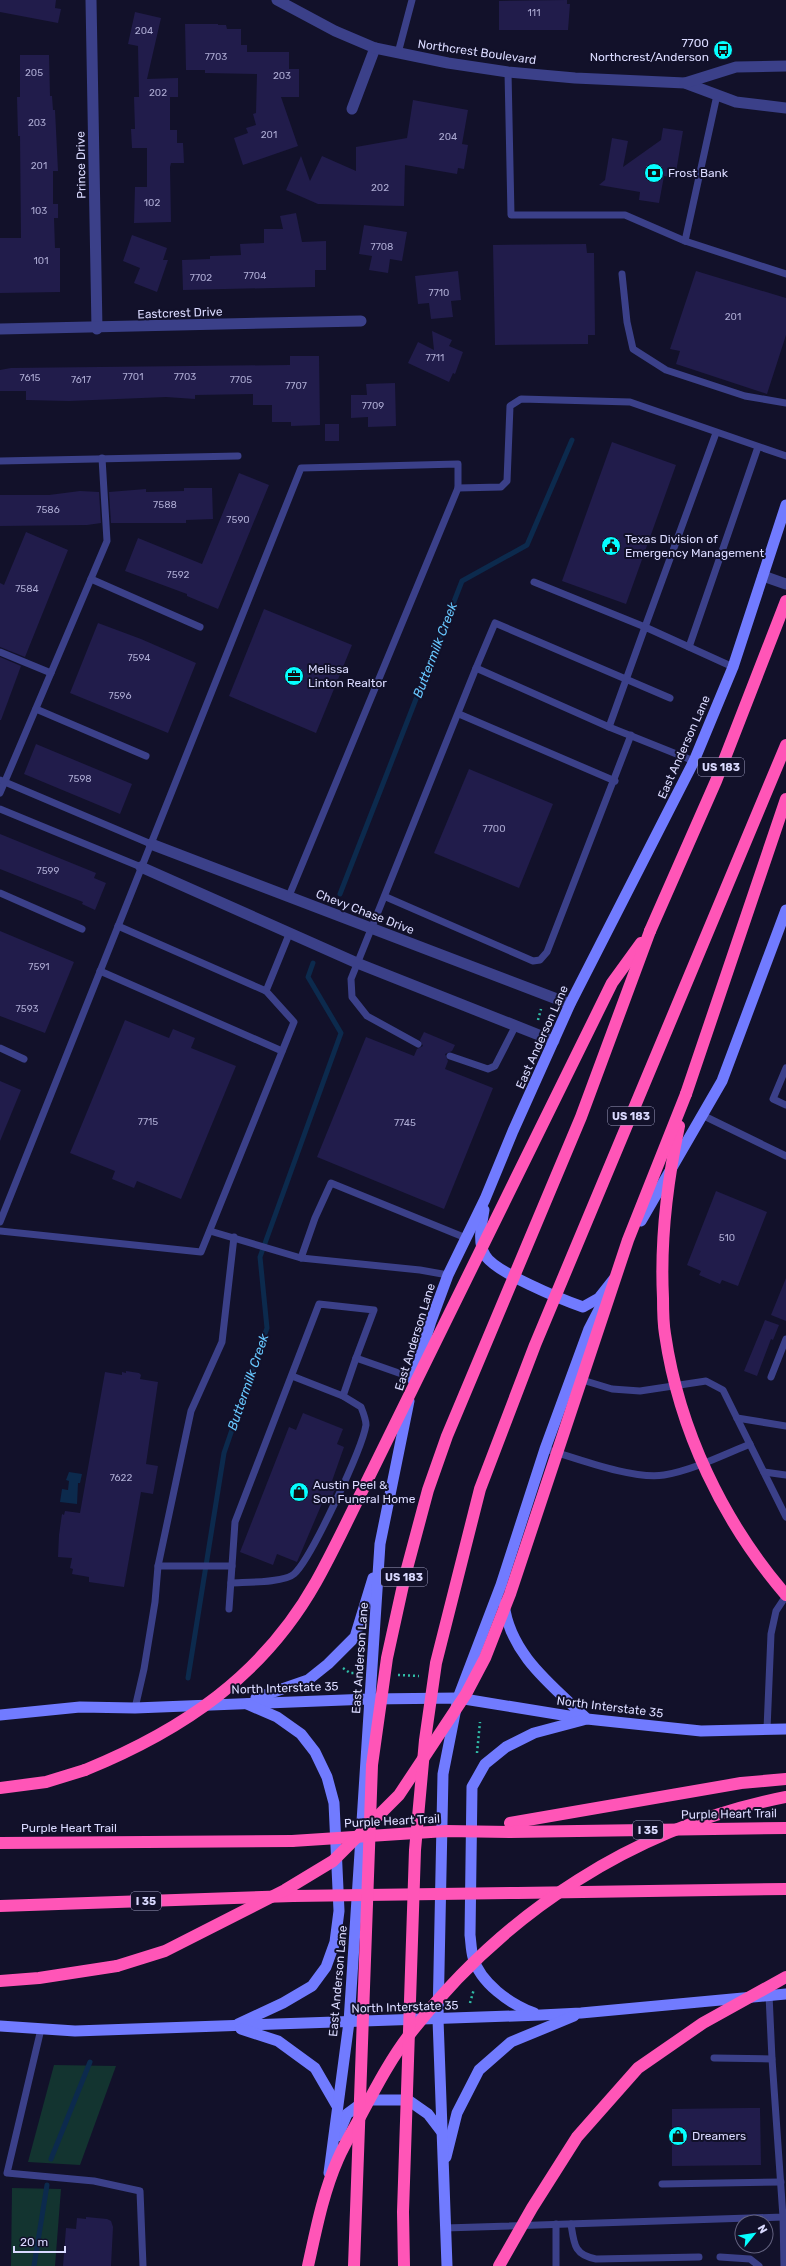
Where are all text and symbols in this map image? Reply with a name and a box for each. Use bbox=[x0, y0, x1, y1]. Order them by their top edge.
house number: 111 bbox=[528, 7, 540, 19]
house number: 204 bbox=[135, 25, 153, 37]
place label: 7700 Northcrest/Anderson bbox=[590, 36, 709, 64]
street label: Northcrest Boulevard bbox=[417, 37, 537, 67]
bus stop icon: 7700 Northcrest/Anderson bbox=[712, 39, 734, 61]
house number: 7703 bbox=[205, 51, 227, 63]
house number: 205 bbox=[25, 67, 43, 79]
house number: 203 bbox=[273, 70, 291, 82]
house number: 202 bbox=[149, 87, 167, 99]
house number: 203 bbox=[28, 117, 46, 129]
house number: 201 bbox=[261, 129, 277, 141]
street label: Prince Drive bbox=[73, 131, 89, 199]
house number: 204 bbox=[439, 131, 457, 143]
house number: 201 bbox=[31, 160, 47, 172]
bank icon: Frost Bank bbox=[643, 162, 665, 184]
place label: Frost Bank bbox=[668, 166, 729, 180]
house number: 202 bbox=[371, 182, 389, 194]
house number: 102 bbox=[144, 197, 160, 209]
house number: 103 bbox=[31, 205, 47, 217]
house number: 7708 bbox=[371, 241, 393, 253]
house number: 101 bbox=[34, 255, 48, 267]
house number: 7704 bbox=[244, 270, 266, 282]
house number: 7702 bbox=[190, 272, 212, 284]
house number: 7710 bbox=[429, 287, 449, 299]
street label: Eastcrest Drive bbox=[137, 305, 223, 321]
house number: 201 bbox=[725, 311, 741, 323]
house number: 7711 bbox=[426, 352, 444, 364]
house number: 7701 bbox=[123, 371, 143, 383]
house number: 7703 bbox=[174, 371, 196, 383]
house number: 7615 bbox=[20, 372, 40, 384]
house number: 7617 bbox=[71, 374, 91, 386]
house number: 7705 bbox=[230, 374, 252, 386]
house number: 7707 bbox=[285, 380, 307, 392]
house number: 7709 bbox=[362, 400, 384, 412]
house number: 7588 bbox=[153, 499, 177, 511]
house number: 7586 bbox=[36, 504, 60, 516]
house number: 7590 bbox=[226, 514, 250, 526]
place label: Texas Division of Emergency Management bbox=[625, 532, 764, 560]
public building icon: Texas Division of Emergency Management bbox=[600, 535, 622, 557]
house number: 7592 bbox=[167, 569, 190, 581]
house number: 7584 bbox=[15, 583, 39, 595]
water label: Buttermilk Creek bbox=[410, 600, 460, 700]
house number: 7594 bbox=[127, 652, 151, 664]
place label: Melissa Linton Realtor bbox=[308, 662, 387, 690]
office icon: Melissa Linton Realtor bbox=[283, 665, 305, 687]
house number: 7596 bbox=[109, 690, 131, 702]
street label: East Anderson Lane bbox=[655, 693, 713, 801]
road number: US 183 bbox=[698, 758, 744, 776]
house number: 7598 bbox=[68, 773, 92, 785]
house number: 7700 bbox=[483, 823, 505, 835]
house number: 7599 bbox=[37, 865, 60, 877]
street label: Chevy Chase Drive bbox=[314, 887, 416, 937]
house number: 7591 bbox=[28, 961, 50, 973]
street label: East Anderson Lane bbox=[513, 983, 571, 1091]
house number: 7593 bbox=[16, 1003, 38, 1015]
road number: US 183 bbox=[608, 1107, 654, 1125]
house number: 7715 bbox=[138, 1116, 158, 1128]
house number: 7745 bbox=[394, 1117, 416, 1129]
house number: 510 bbox=[719, 1232, 735, 1244]
street label: East Anderson Lane bbox=[392, 1281, 438, 1392]
water label: Buttermilk Creek bbox=[224, 1331, 272, 1432]
house number: 7622 bbox=[110, 1472, 132, 1484]
place label: Austin Peel & Son Funeral Home bbox=[313, 1478, 416, 1506]
shop icon: Austin Peel & Son Funeral Home bbox=[288, 1481, 310, 1503]
road number: US 183 bbox=[381, 1568, 427, 1586]
street label: East Anderson Lane bbox=[349, 1602, 371, 1714]
street label: North Interstate 35 bbox=[231, 1679, 339, 1697]
street label: North Interstate 35 bbox=[556, 1694, 664, 1720]
street label: Purple Heart Trail bbox=[681, 1806, 777, 1822]
street label: Purple Heart Trail bbox=[344, 1811, 440, 1831]
street label: Purple Heart Trail bbox=[21, 1821, 117, 1835]
road number: I 35 bbox=[633, 1821, 663, 1839]
road number: I 35 bbox=[131, 1892, 161, 1910]
street label: East Anderson Lane bbox=[326, 1925, 350, 2037]
street label: North Interstate 35 bbox=[351, 1998, 459, 2016]
shop icon: Dreamers bbox=[667, 2125, 689, 2147]
place label: Dreamers bbox=[692, 2129, 746, 2143]
north arrow bbox=[734, 2214, 774, 2254]
text: N bbox=[755, 2223, 770, 2236]
scale bar bbox=[14, 2228, 65, 2254]
text: 20 m bbox=[20, 2235, 48, 2249]

